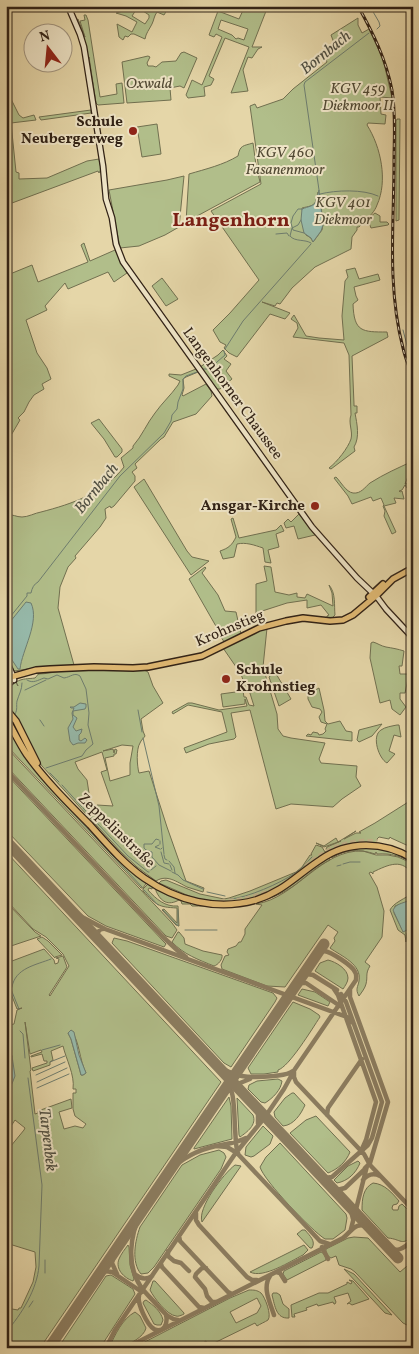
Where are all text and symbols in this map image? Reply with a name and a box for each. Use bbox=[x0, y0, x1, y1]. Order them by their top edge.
north arrow bbox=[22, 22, 72, 72]
text: N bbox=[37, 26, 52, 47]
water label: Bornbach bbox=[296, 26, 356, 80]
park label: Oxwald bbox=[126, 74, 172, 95]
park label: KGV 459 Diekmoor II bbox=[322, 79, 394, 117]
place label: Schule Neubergerweg bbox=[21, 112, 123, 150]
marker: Schule Neubergerweg bbox=[127, 125, 139, 137]
park label: KGV 460 Fasanenmoor bbox=[245, 143, 325, 181]
park label: KGV 401 Diekmoor bbox=[314, 193, 372, 231]
district label: Langenhorn bbox=[172, 207, 290, 235]
street label: Langenhorner Chaussee bbox=[177, 324, 287, 464]
water label: Bornbach bbox=[70, 459, 124, 519]
place label: Ansgar-Kirche bbox=[201, 496, 305, 517]
marker: Ansgar-Kirche bbox=[309, 500, 321, 512]
street label: Krohnstieg bbox=[192, 605, 268, 653]
place label: Schule Krohnstieg bbox=[236, 660, 316, 698]
marker: Schule Krohnstieg bbox=[220, 673, 232, 685]
street label: Zeppelinstraße bbox=[73, 789, 159, 873]
water label: Tarpenbek bbox=[32, 1107, 62, 1173]

